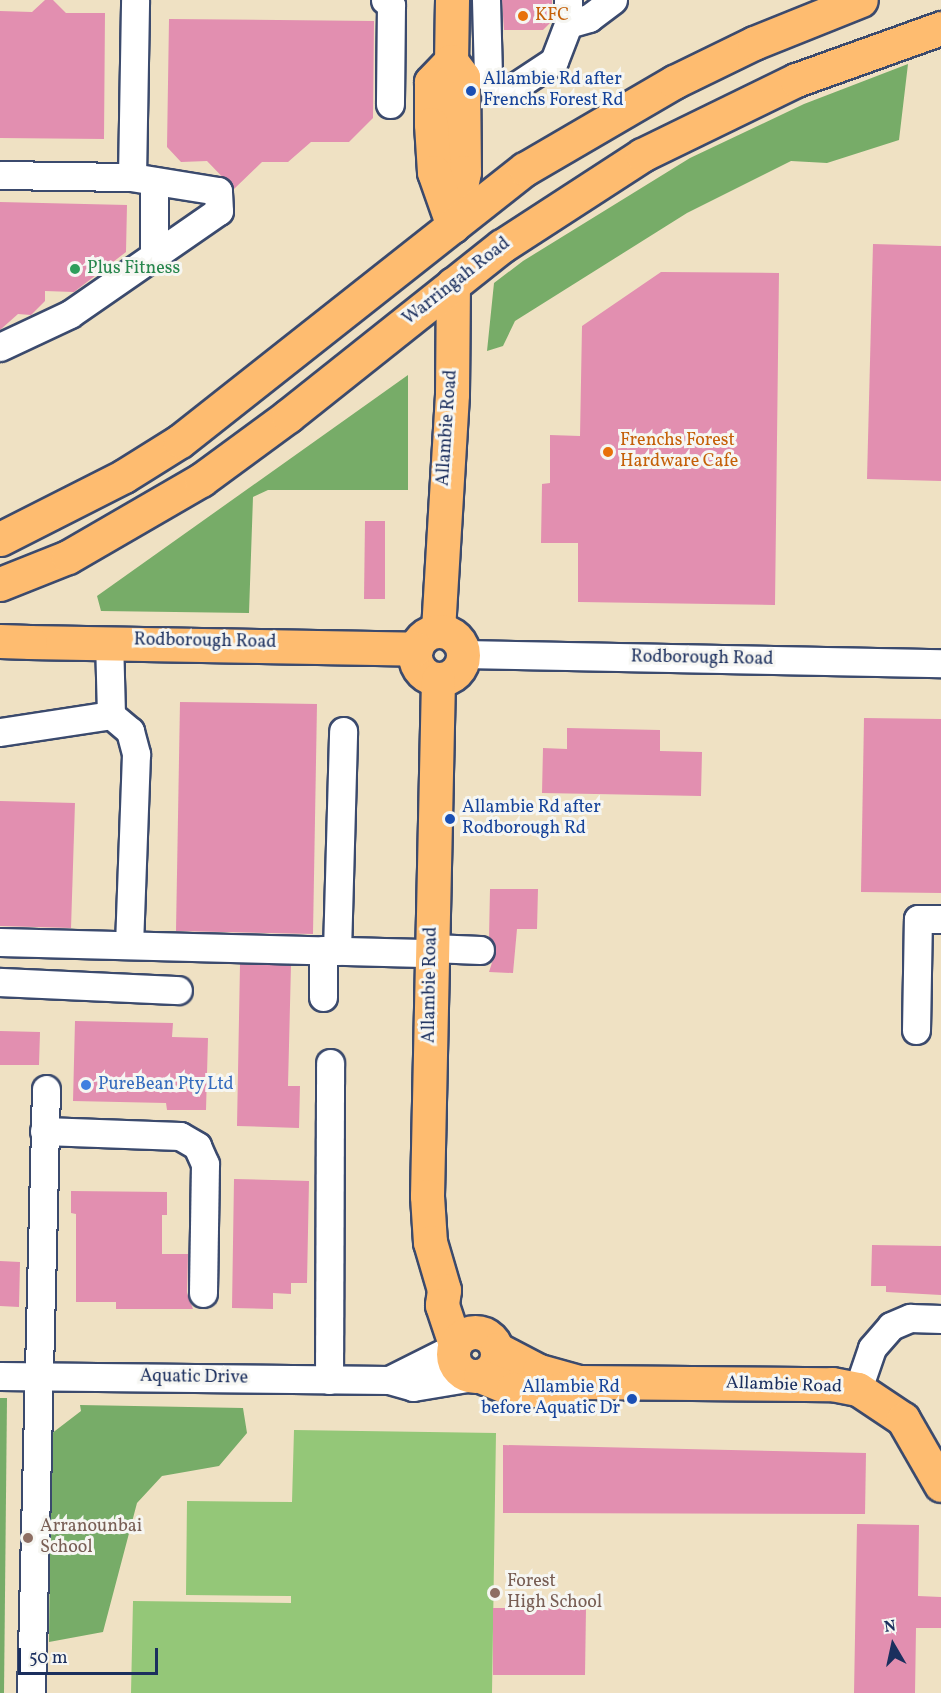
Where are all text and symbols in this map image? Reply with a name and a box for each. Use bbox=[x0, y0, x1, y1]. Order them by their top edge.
place label: KFC bbox=[535, 5, 569, 27]
marker: KFC bbox=[516, 9, 530, 23]
place label: Allambie Rd after Frenchs Forest Rd bbox=[483, 70, 624, 112]
marker: Allambie Rd after Frenchs Forest Rd bbox=[464, 84, 478, 98]
street label: Warringah Road bbox=[399, 233, 515, 331]
place label: Plus Fitness bbox=[87, 258, 180, 280]
marker: Plus Fitness bbox=[68, 262, 82, 276]
street label: Allambie Road bbox=[433, 369, 463, 487]
place label: Frenchs Forest Hardware Cafe bbox=[620, 431, 738, 474]
marker: Frenchs Forest Hardware Cafe bbox=[601, 445, 615, 459]
street label: Rodborough Road bbox=[134, 630, 276, 654]
street label: Rodborough Road bbox=[631, 647, 773, 671]
place label: Allambie Rd after Rodborough Rd bbox=[462, 798, 601, 840]
marker: Allambie Rd after Rodborough Rd bbox=[443, 812, 457, 826]
street label: Allambie Road bbox=[419, 927, 443, 1043]
place label: PureBean Pty Ltd bbox=[98, 1074, 234, 1096]
marker: PureBean Pty Ltd bbox=[79, 1078, 93, 1092]
street label: Aquatic Drive bbox=[140, 1366, 248, 1390]
street label: Allambie Road bbox=[725, 1373, 843, 1399]
place label: Allambie Rd before Aquatic Dr bbox=[481, 1378, 620, 1420]
marker: Allambie Rd before Aquatic Dr bbox=[625, 1392, 639, 1406]
place label: Arranounbai School bbox=[40, 1517, 142, 1559]
marker: Arranounbai School bbox=[21, 1531, 35, 1545]
place label: Forest High School bbox=[507, 1572, 602, 1614]
marker: Forest High School bbox=[488, 1586, 502, 1600]
north arrow bbox=[863, 1615, 923, 1675]
text: N bbox=[883, 1615, 898, 1639]
scale bar bbox=[21, 1636, 160, 1674]
text: 50 m bbox=[29, 1646, 68, 1671]

